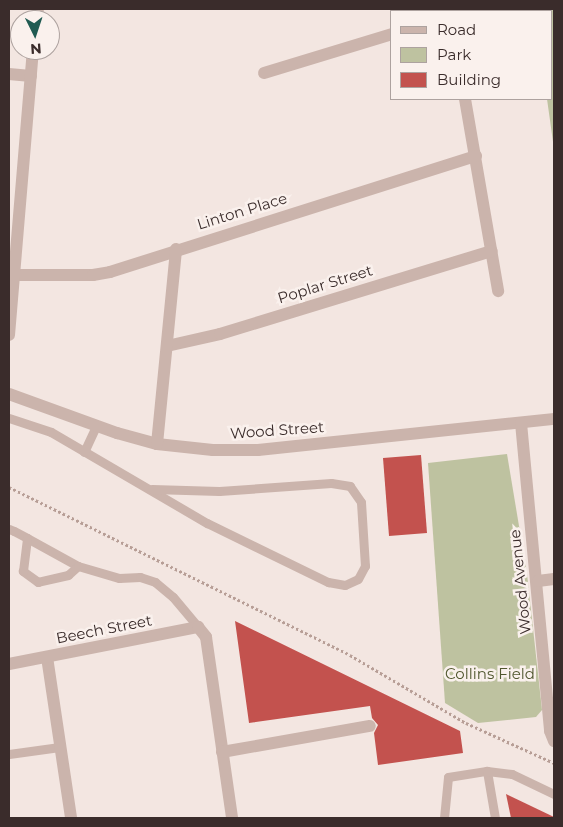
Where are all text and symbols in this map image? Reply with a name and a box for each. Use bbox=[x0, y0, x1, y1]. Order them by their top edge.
north arrow bbox=[10, 10, 60, 60]
legend bbox=[390, 10, 553, 100]
text: Road bbox=[437, 20, 476, 39]
text: N bbox=[30, 40, 42, 58]
text: Park bbox=[437, 45, 471, 64]
text: Building bbox=[437, 70, 501, 89]
street label: Linton Place bbox=[195, 189, 289, 233]
street label: Poplar Street bbox=[275, 261, 375, 307]
street label: Wood Street bbox=[229, 418, 325, 442]
street label: Wood Avenue bbox=[506, 529, 534, 635]
street label: Beech Street bbox=[55, 611, 153, 647]
park label: Collins Field bbox=[445, 665, 535, 683]

